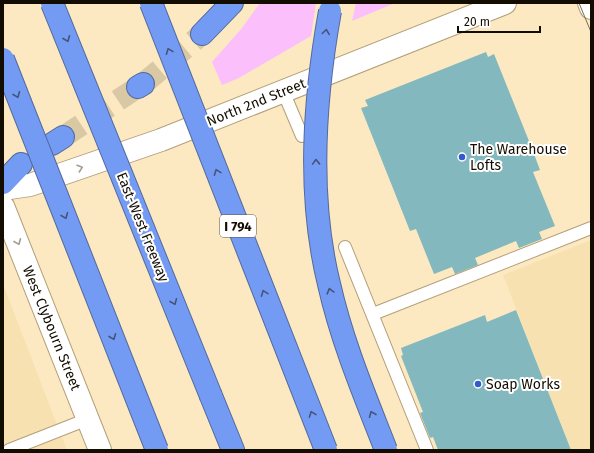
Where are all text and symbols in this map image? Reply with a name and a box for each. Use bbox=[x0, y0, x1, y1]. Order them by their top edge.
scale bar bbox=[458, 8, 540, 34]
text: 20 m bbox=[464, 15, 490, 29]
one-way arrow bbox=[321, 29, 330, 36]
one-way arrow bbox=[62, 35, 70, 43]
one-way arrow bbox=[166, 47, 174, 54]
street label: North 2nd Street bbox=[204, 75, 309, 130]
one-way arrow bbox=[13, 92, 21, 99]
place label: The Warehouse Lofts bbox=[470, 141, 567, 174]
marker: The Warehouse Lofts bbox=[457, 152, 467, 162]
one-way arrow bbox=[312, 159, 320, 165]
one-way arrow bbox=[76, 164, 83, 172]
one-way arrow bbox=[213, 168, 221, 175]
street label: East-West Freeway bbox=[113, 170, 172, 285]
one-way arrow bbox=[60, 212, 68, 220]
road number: I 794 bbox=[220, 215, 256, 237]
one-way arrow bbox=[13, 239, 21, 246]
street label: West Clybourn Street bbox=[19, 263, 85, 394]
one-way arrow bbox=[327, 287, 335, 294]
one-way arrow bbox=[261, 289, 269, 296]
one-way arrow bbox=[169, 299, 177, 306]
one-way arrow bbox=[108, 334, 116, 341]
place label: Soap Works bbox=[486, 376, 560, 393]
marker: Soap Works bbox=[473, 379, 483, 389]
one-way arrow bbox=[308, 410, 316, 417]
one-way arrow bbox=[369, 410, 377, 418]

